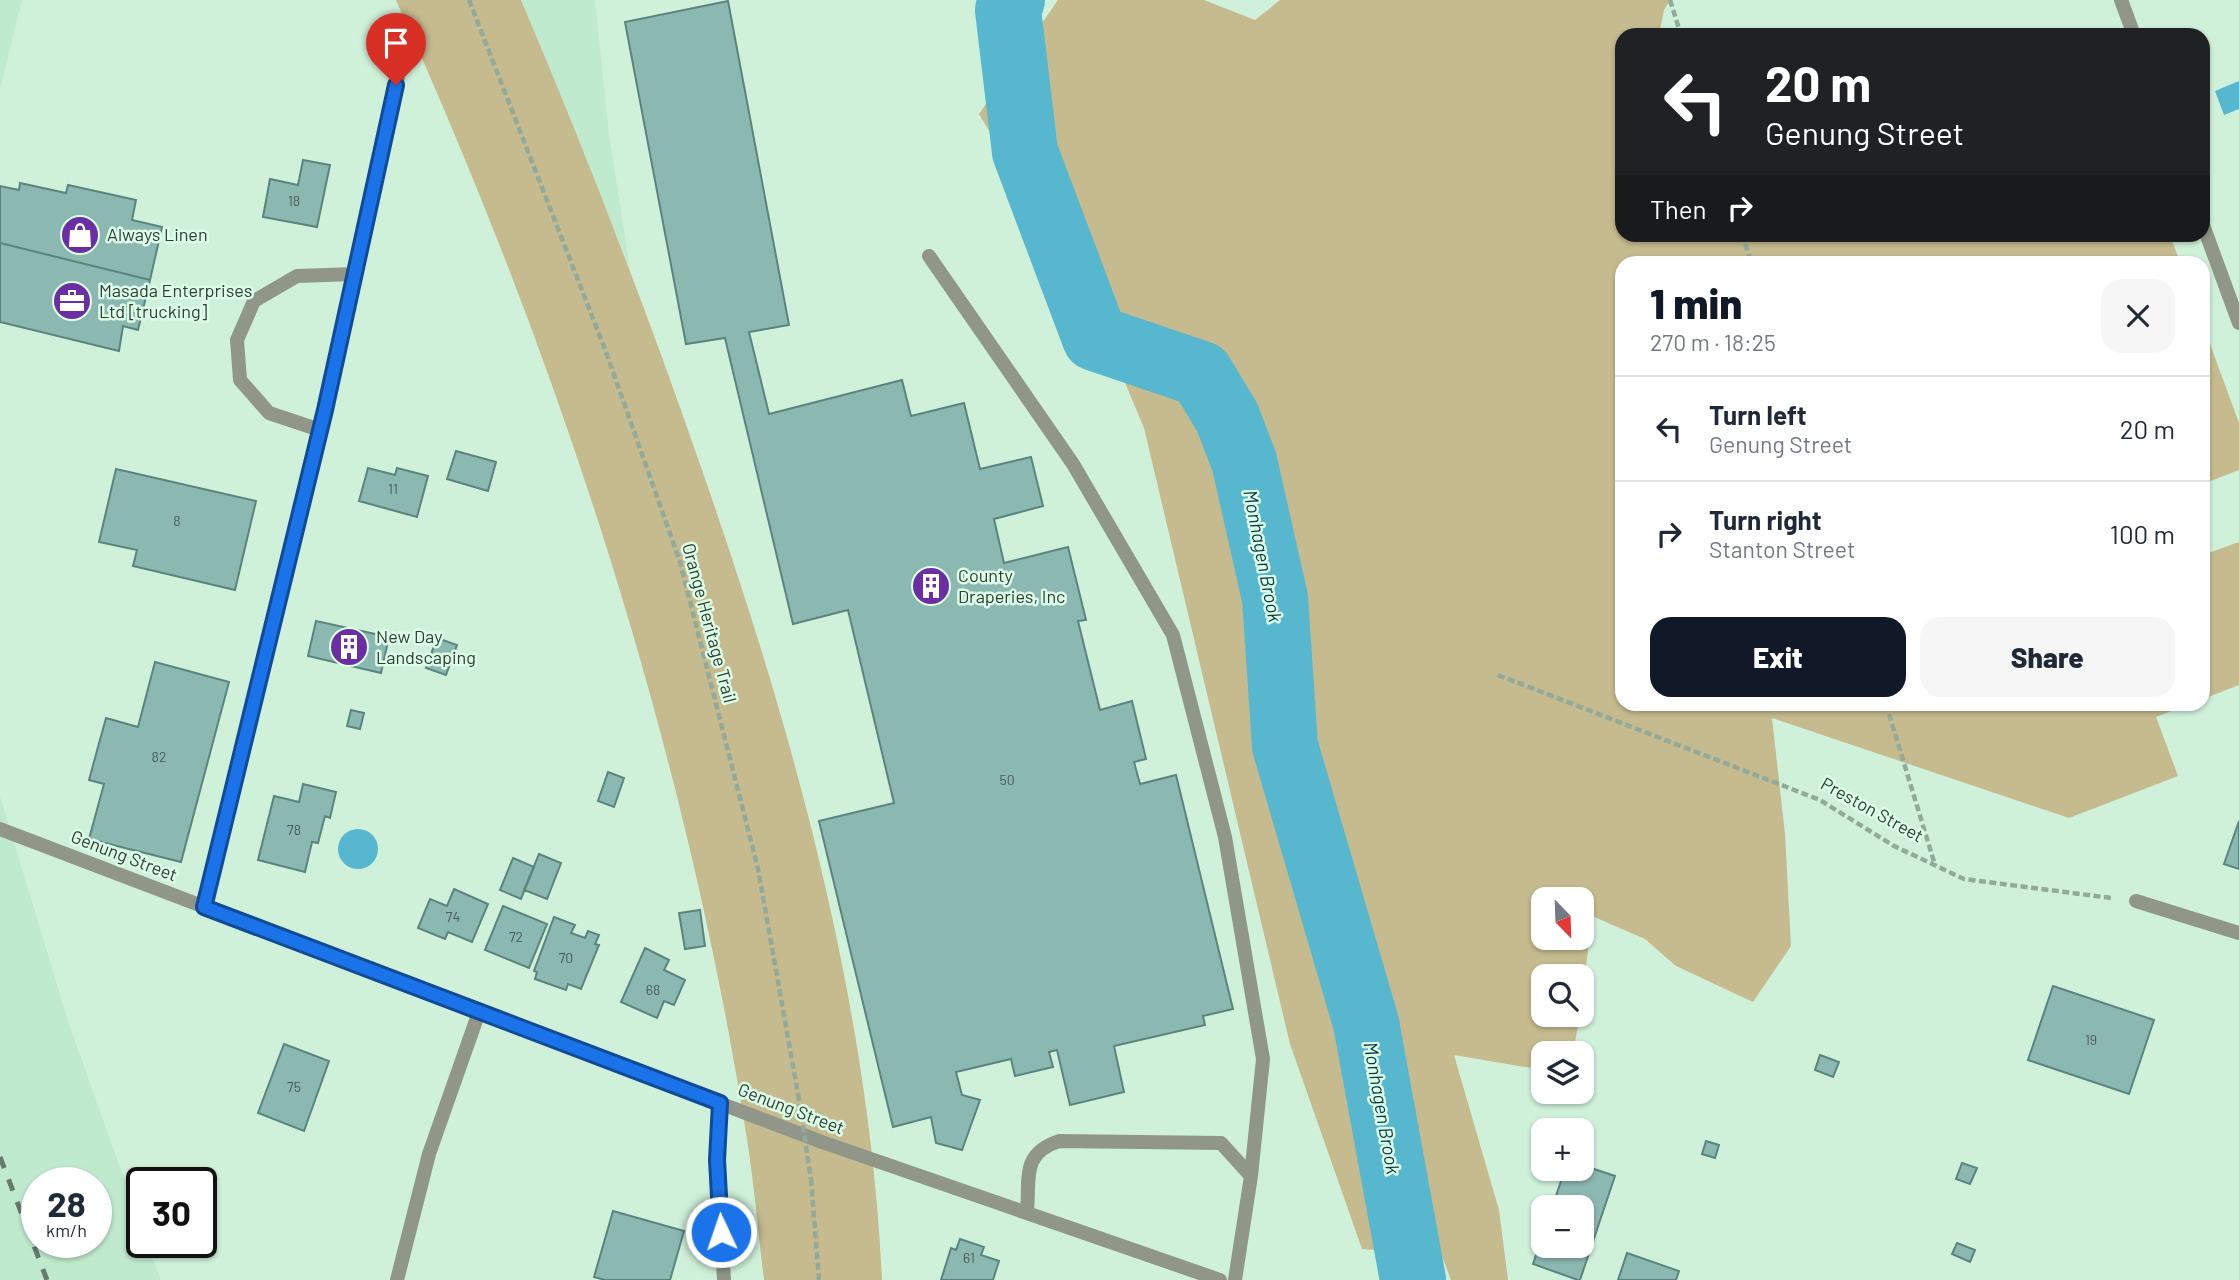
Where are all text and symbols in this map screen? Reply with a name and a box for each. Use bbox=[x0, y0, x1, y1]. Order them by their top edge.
pin bbox=[366, 13, 426, 85]
icon: arrive bbox=[377, 24, 415, 62]
text: 20 m bbox=[1765, 53, 1871, 112]
icon: left bbox=[1650, 56, 1741, 147]
text: Genung Street bbox=[1765, 113, 1964, 151]
icon: right bbox=[1721, 189, 1759, 227]
house number: 18 bbox=[288, 192, 300, 209]
text: Then bbox=[1650, 193, 1707, 224]
shop icon: Always Linen bbox=[59, 214, 101, 256]
place label: Always Linen bbox=[107, 223, 208, 245]
text: 1 min bbox=[1650, 277, 1742, 327]
place label: Masada Enterprises Ltd [trucking] bbox=[99, 279, 252, 322]
button: close bbox=[2101, 279, 2175, 353]
office icon: Masada Enterprises Ltd [trucking] bbox=[51, 280, 93, 322]
text: 270 m · 18:25 bbox=[1650, 328, 1776, 356]
text: Turn left bbox=[1709, 399, 1807, 430]
icon: left bbox=[1650, 410, 1688, 448]
text: 20 m bbox=[2120, 413, 2175, 444]
text: Genung Street bbox=[1709, 430, 1852, 458]
house number: 11 bbox=[388, 480, 398, 497]
water label: Monhagen Brook bbox=[1239, 488, 1288, 625]
text: Turn right bbox=[1709, 504, 1822, 535]
house number: 8 bbox=[173, 512, 181, 529]
icon: right bbox=[1650, 515, 1688, 553]
text: 100 m bbox=[2110, 518, 2175, 549]
text: Stanton Street bbox=[1709, 535, 1855, 563]
street label: Orange Heritage Trail bbox=[678, 541, 742, 705]
place label: County Draperies, Inc bbox=[958, 564, 1065, 607]
building icon: County Draperies, Inc bbox=[910, 565, 952, 607]
button: Exit bbox=[1650, 617, 1906, 697]
button: Share bbox=[1920, 617, 2175, 697]
place label: New Day Landscaping bbox=[376, 625, 476, 668]
building icon: New Day Landscaping bbox=[328, 626, 370, 668]
house number: 82 bbox=[152, 748, 166, 765]
house number: 50 bbox=[999, 771, 1015, 788]
street label: Preston Street bbox=[1817, 772, 1928, 846]
house number: 78 bbox=[287, 821, 301, 838]
street label: Genung Street bbox=[68, 825, 181, 885]
north arrow bbox=[1531, 887, 1594, 950]
map controls bbox=[1531, 887, 1594, 1258]
house number: 74 bbox=[446, 908, 460, 925]
house number: 72 bbox=[509, 928, 523, 945]
house number: 70 bbox=[559, 949, 573, 966]
button: search bbox=[1531, 964, 1594, 1027]
house number: 68 bbox=[646, 981, 660, 998]
house number: 19 bbox=[2085, 1031, 2097, 1048]
water label: Monhagen Brook bbox=[1360, 1040, 1406, 1177]
button: layers bbox=[1531, 1041, 1594, 1104]
house number: 75 bbox=[287, 1078, 301, 1095]
street label: Genung Street bbox=[735, 1078, 848, 1138]
button: + bbox=[1531, 1118, 1594, 1181]
speed limit sign: 30 bbox=[126, 1167, 217, 1258]
text: 28 bbox=[47, 1182, 86, 1224]
position arrow bbox=[684, 1195, 758, 1269]
button: − bbox=[1531, 1195, 1594, 1258]
text: km/h bbox=[46, 1219, 87, 1241]
house number: 61 bbox=[963, 1249, 975, 1266]

